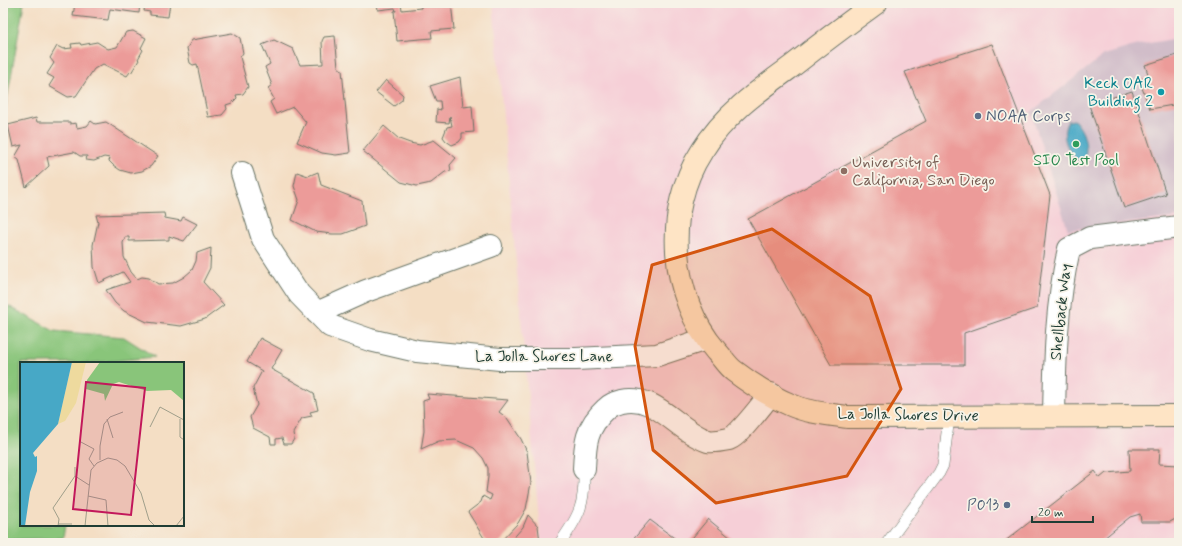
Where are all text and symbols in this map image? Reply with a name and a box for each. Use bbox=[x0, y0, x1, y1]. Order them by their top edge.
place label: Keck OAR Building 2 bbox=[1084, 73, 1153, 113]
marker: Keck OAR Building 2 bbox=[1156, 87, 1166, 97]
place label: NOAA Corps bbox=[986, 106, 1070, 127]
marker: NOAA Corps bbox=[973, 111, 983, 121]
marker: SIO Test Pool bbox=[1071, 139, 1081, 149]
place label: SIO Test Pool bbox=[1033, 150, 1119, 171]
place label: University of California, San Diego bbox=[852, 152, 995, 193]
marker: University of California, San Diego bbox=[839, 166, 849, 176]
street label: Shellback Way bbox=[1045, 263, 1077, 361]
street label: La Jolla Shores Lane bbox=[475, 346, 613, 367]
inset map bbox=[20, 362, 184, 526]
street label: La Jolla Shores Drive bbox=[837, 403, 979, 427]
place label: P013 bbox=[967, 495, 999, 516]
scale bar bbox=[1032, 498, 1093, 524]
marker: P013 bbox=[1002, 500, 1012, 510]
text: 20 m bbox=[1038, 505, 1064, 521]

